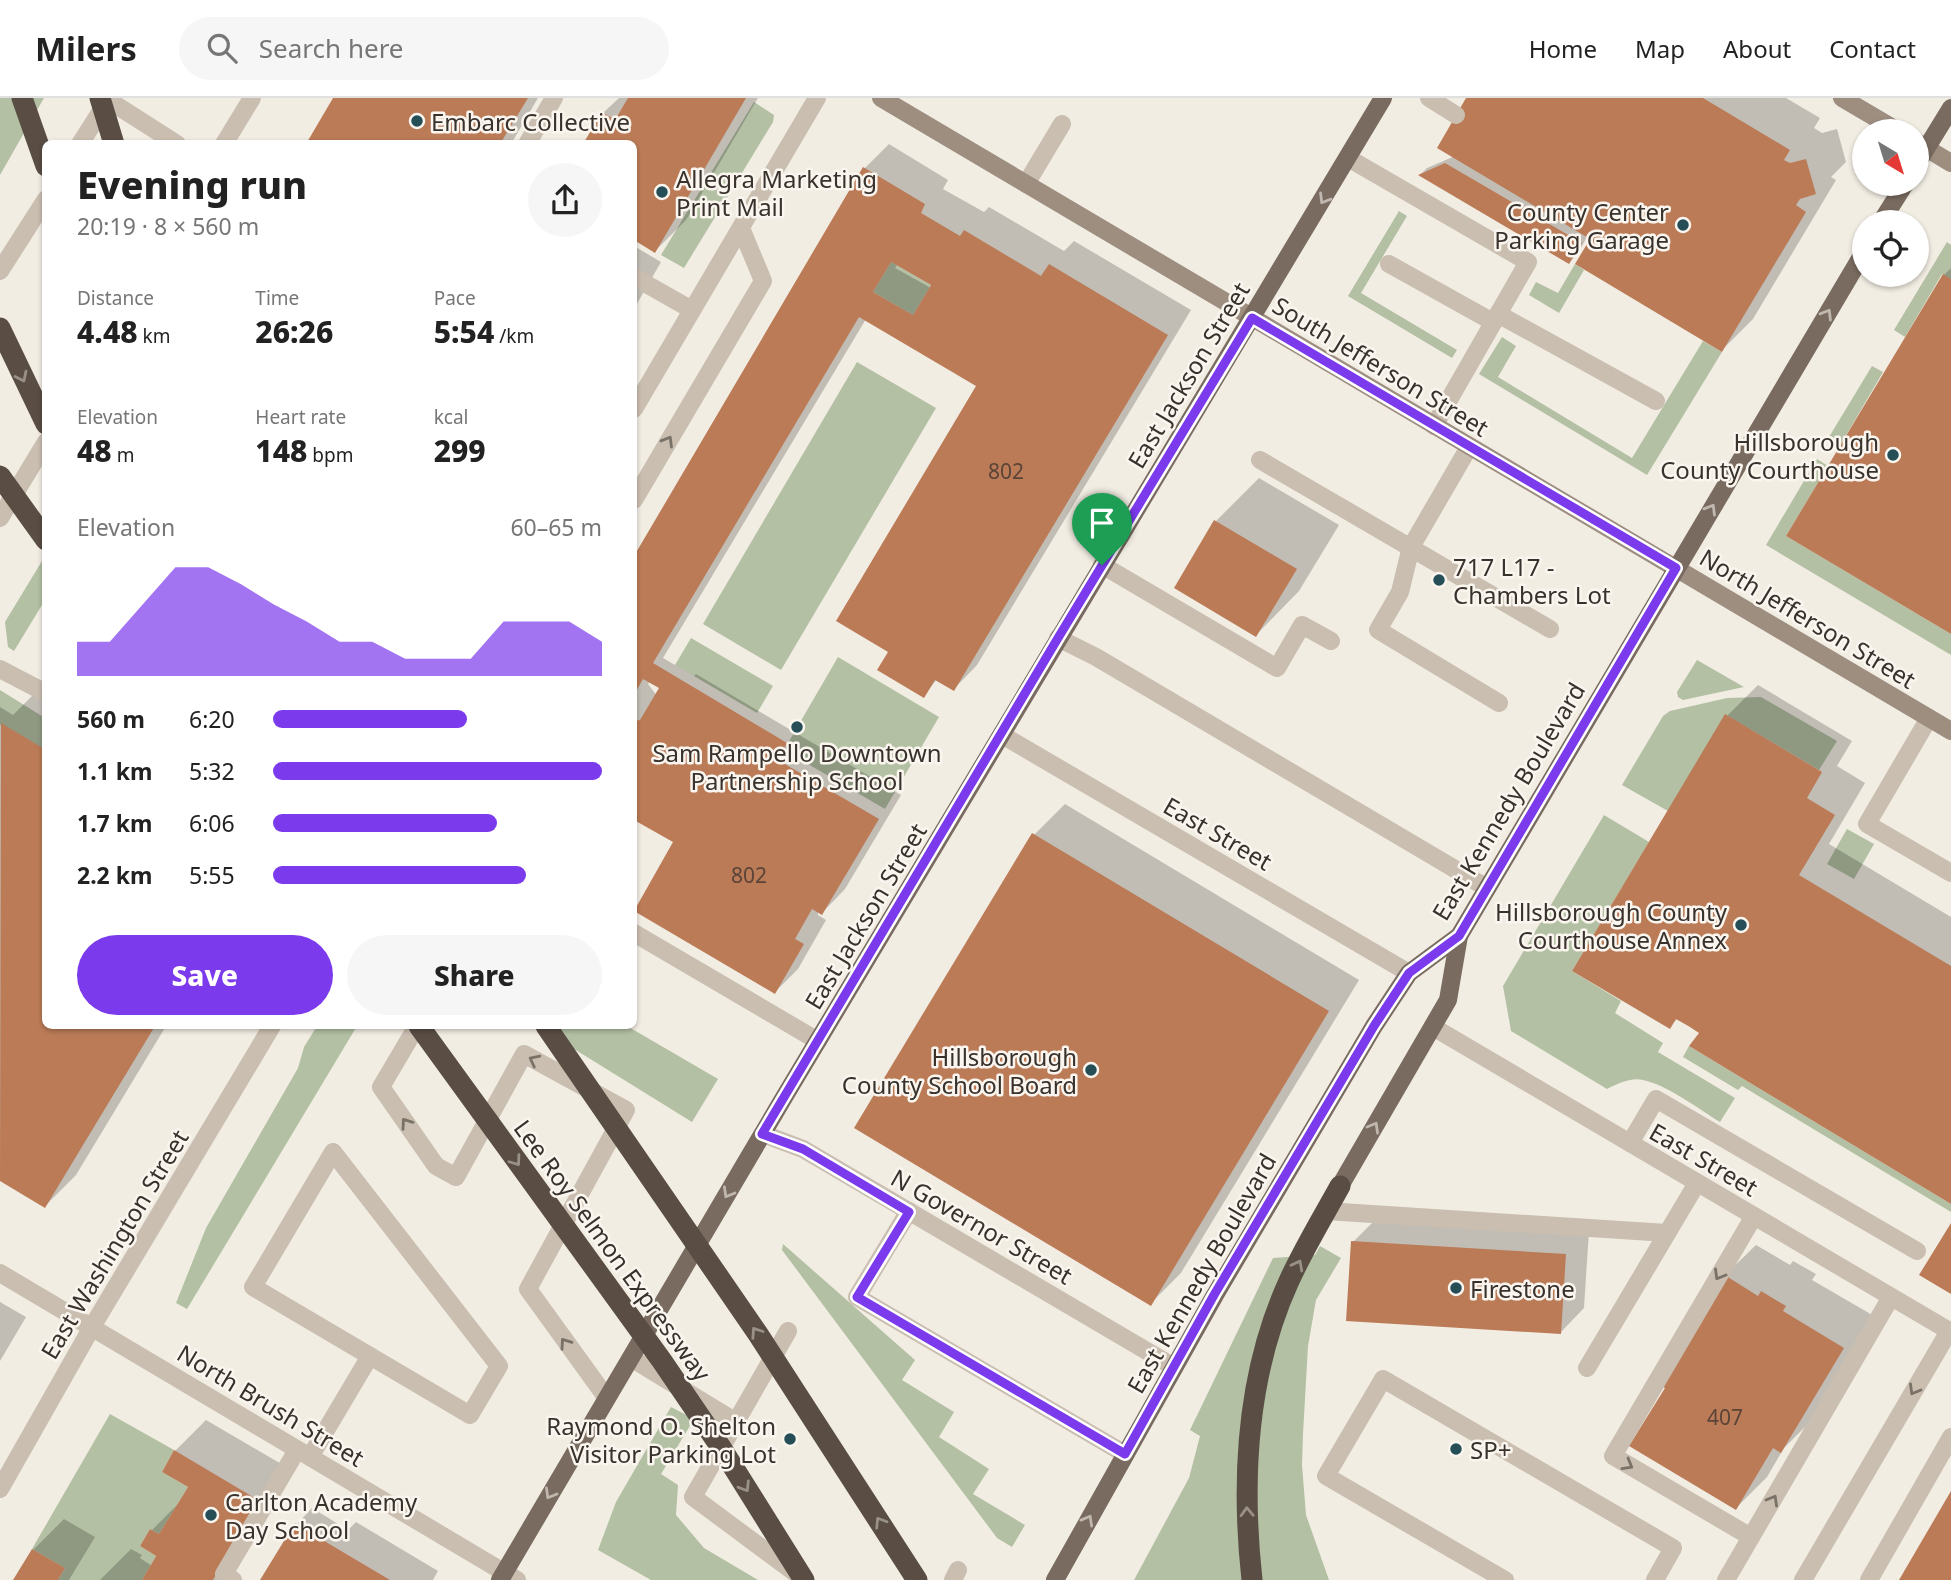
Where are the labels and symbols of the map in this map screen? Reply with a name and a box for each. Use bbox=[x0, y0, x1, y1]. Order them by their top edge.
place label: Embarc Collective bbox=[431, 105, 630, 138]
marker: Embarc Collective bbox=[409, 113, 425, 129]
north arrow bbox=[1852, 119, 1928, 196]
place label: Allegra Marketing Print Mail bbox=[676, 162, 877, 223]
marker: Allegra Marketing Print Mail bbox=[654, 184, 670, 200]
one-way arrow bbox=[1319, 191, 1332, 204]
place label: County Center Parking Garage bbox=[1494, 195, 1669, 256]
marker: County Center Parking Garage bbox=[1675, 217, 1691, 233]
street label: East Jackson Street bbox=[1119, 276, 1257, 474]
street label: South Jefferson Street bbox=[1267, 288, 1495, 444]
one-way arrow bbox=[1819, 308, 1832, 321]
one-way arrow bbox=[14, 370, 28, 382]
place label: Hillsborough County Courthouse bbox=[1660, 425, 1879, 486]
one-way arrow bbox=[660, 436, 673, 448]
marker: Hillsborough County Courthouse bbox=[1885, 447, 1901, 463]
house number: 802 bbox=[988, 457, 1024, 485]
pin bbox=[1072, 493, 1132, 565]
one-way arrow bbox=[1703, 504, 1716, 517]
street label: North Jefferson Street bbox=[1694, 540, 1922, 696]
place label: 717 L17 - Chambers Lot bbox=[1453, 550, 1611, 611]
marker: 717 L17 - Chambers Lot bbox=[1431, 572, 1447, 588]
street label: East Kennedy Boulevard bbox=[1424, 676, 1592, 926]
marker: Sam Rampello Downtown Partnership School bbox=[789, 719, 805, 735]
place label: Sam Rampello Downtown Partnership School bbox=[652, 736, 942, 797]
street label: East Street bbox=[1158, 789, 1279, 878]
street label: East Jackson Street bbox=[796, 817, 934, 1015]
house number: 802 bbox=[731, 861, 767, 889]
place label: Hillsborough County Courthouse Annex bbox=[1495, 895, 1728, 956]
marker: Hillsborough County Courthouse Annex bbox=[1733, 917, 1749, 933]
place label: Hillsborough County School Board bbox=[842, 1040, 1077, 1101]
one-way arrow bbox=[529, 1055, 541, 1069]
marker: Hillsborough County School Board bbox=[1083, 1062, 1099, 1078]
street label: Lee Roy Selmon Expressway bbox=[507, 1113, 720, 1388]
street label: East Street bbox=[1644, 1115, 1765, 1204]
one-way arrow bbox=[402, 1118, 414, 1131]
one-way arrow bbox=[1366, 1122, 1379, 1135]
street label: East Washington Street bbox=[32, 1123, 196, 1365]
street label: East Kennedy Boulevard bbox=[1119, 1147, 1283, 1399]
one-way arrow bbox=[508, 1153, 521, 1165]
street label: N Governor Street bbox=[885, 1161, 1079, 1291]
one-way arrow bbox=[723, 1186, 736, 1198]
one-way arrow bbox=[1290, 1259, 1303, 1272]
one-way arrow bbox=[1714, 1267, 1727, 1280]
place label: Firestone bbox=[1470, 1272, 1575, 1305]
marker: Firestone bbox=[1448, 1280, 1464, 1296]
one-way arrow bbox=[751, 1326, 764, 1339]
street label: North Brush Street bbox=[172, 1336, 371, 1474]
one-way arrow bbox=[561, 1338, 573, 1351]
one-way arrow bbox=[1909, 1382, 1922, 1395]
house number: 407 bbox=[1707, 1403, 1743, 1431]
place label: Raymond O. Shelton Visitor Parking Lot bbox=[546, 1409, 776, 1470]
marker: Raymond O. Shelton Visitor Parking Lot bbox=[782, 1431, 798, 1447]
place label: SP+ bbox=[1470, 1433, 1511, 1466]
marker: SP+ bbox=[1448, 1441, 1464, 1457]
one-way arrow bbox=[1620, 1456, 1633, 1469]
one-way arrow bbox=[737, 1480, 750, 1493]
place label: Carlton Academy Day School bbox=[225, 1485, 418, 1546]
one-way arrow bbox=[545, 1487, 558, 1500]
one-way arrow bbox=[1764, 1494, 1777, 1507]
one-way arrow bbox=[1240, 1506, 1255, 1517]
marker: Carlton Academy Day School bbox=[203, 1507, 219, 1523]
one-way arrow bbox=[1080, 1515, 1093, 1528]
one-way arrow bbox=[876, 1517, 889, 1530]

